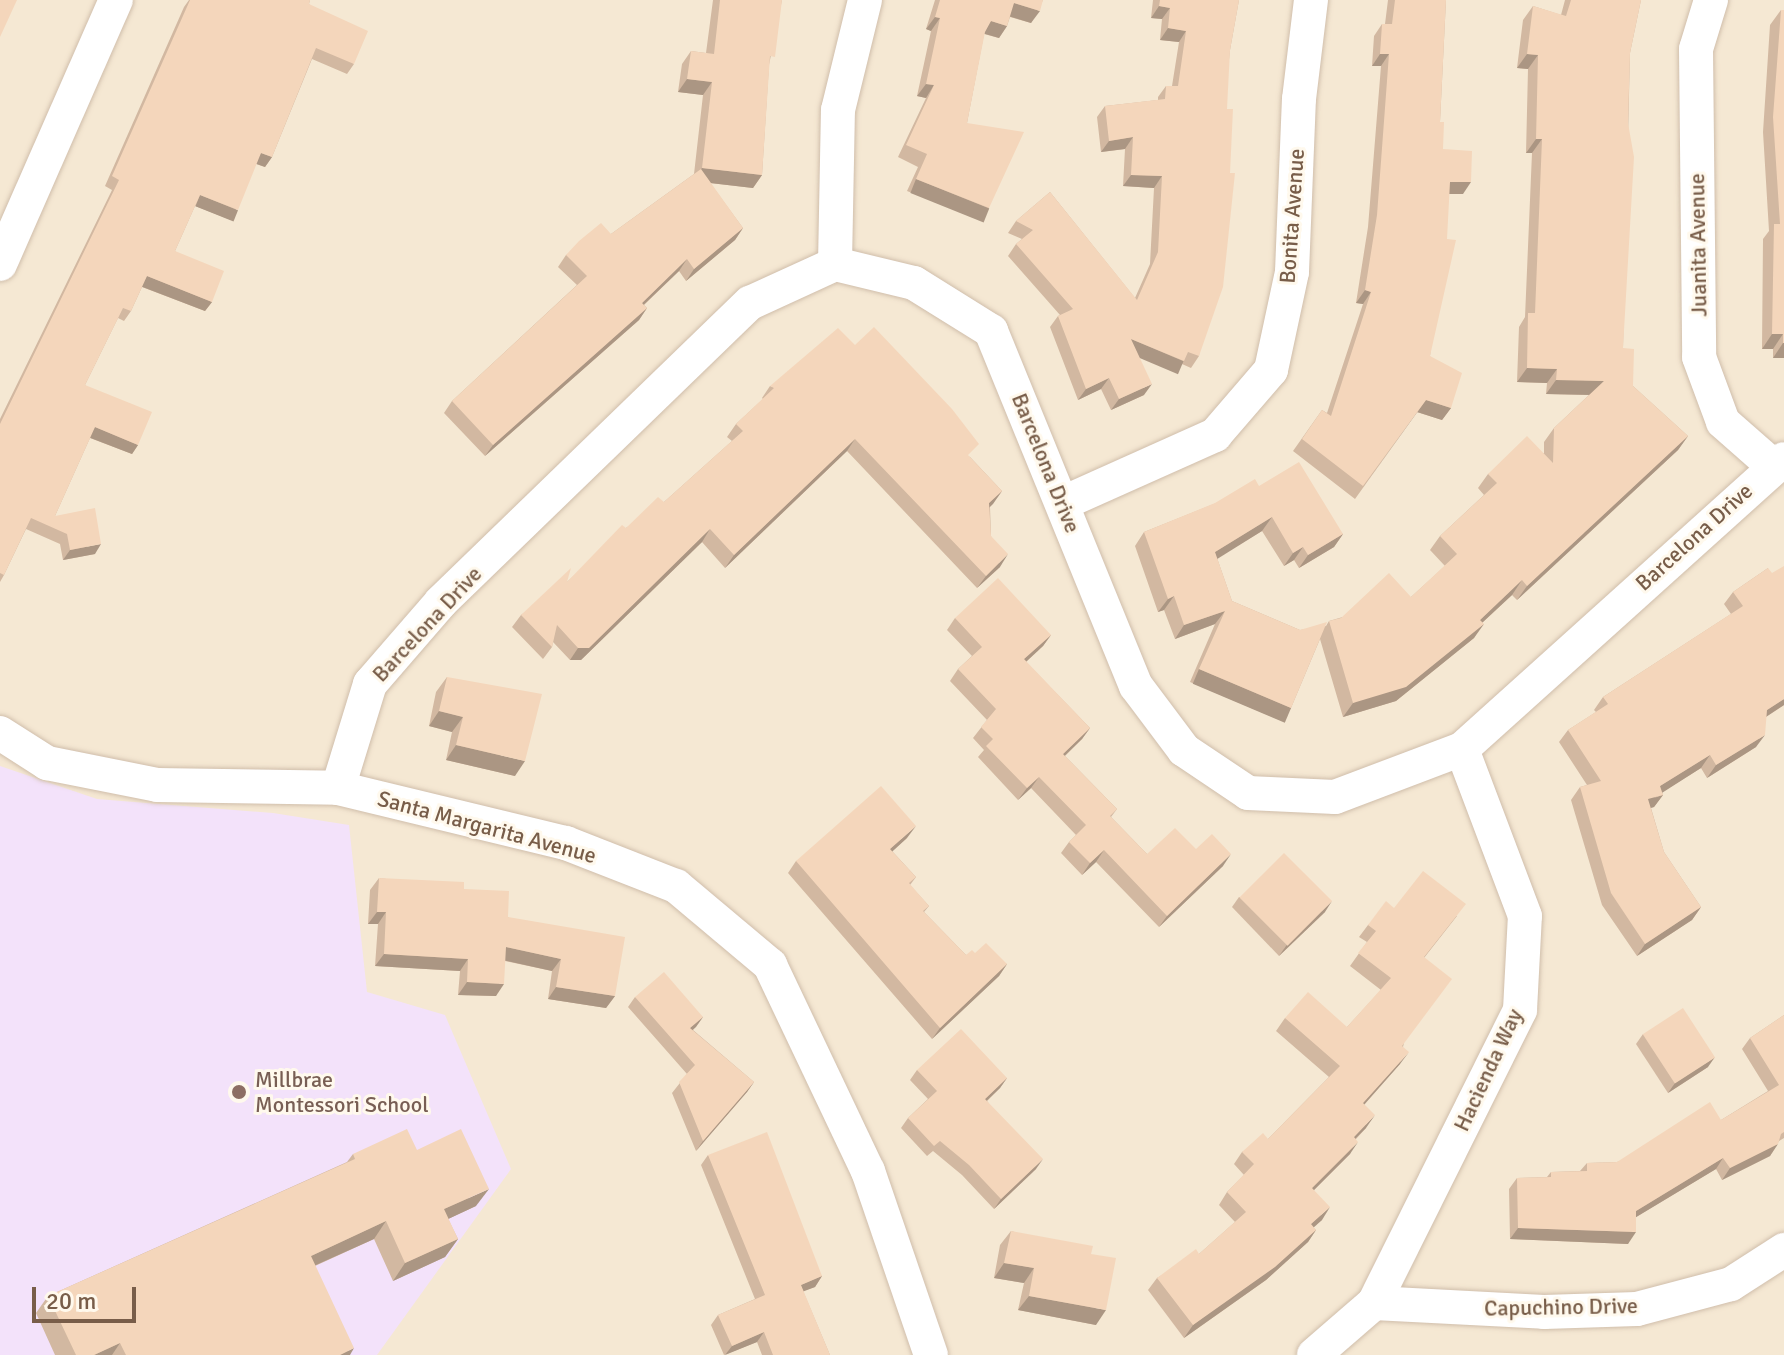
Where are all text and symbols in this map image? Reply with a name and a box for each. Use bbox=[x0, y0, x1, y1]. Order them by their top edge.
street label: Bonita Avenue bbox=[1274, 148, 1310, 284]
street label: Juanita Avenue bbox=[1684, 173, 1712, 317]
street label: Barcelona Drive bbox=[1006, 389, 1086, 537]
street label: Barcelona Drive bbox=[1630, 478, 1758, 596]
street label: Barcelona Drive bbox=[367, 561, 487, 687]
street label: Santa Margarita Avenue bbox=[375, 785, 599, 869]
street label: Hacienda Way bbox=[1448, 1005, 1528, 1135]
place label: Millbrae Montessori School bbox=[255, 1066, 429, 1118]
marker: Millbrae Montessori School bbox=[230, 1083, 248, 1101]
scale bar bbox=[36, 1271, 140, 1321]
text: 20 m bbox=[46, 1286, 96, 1316]
street label: Capuchino Drive bbox=[1484, 1292, 1638, 1322]

